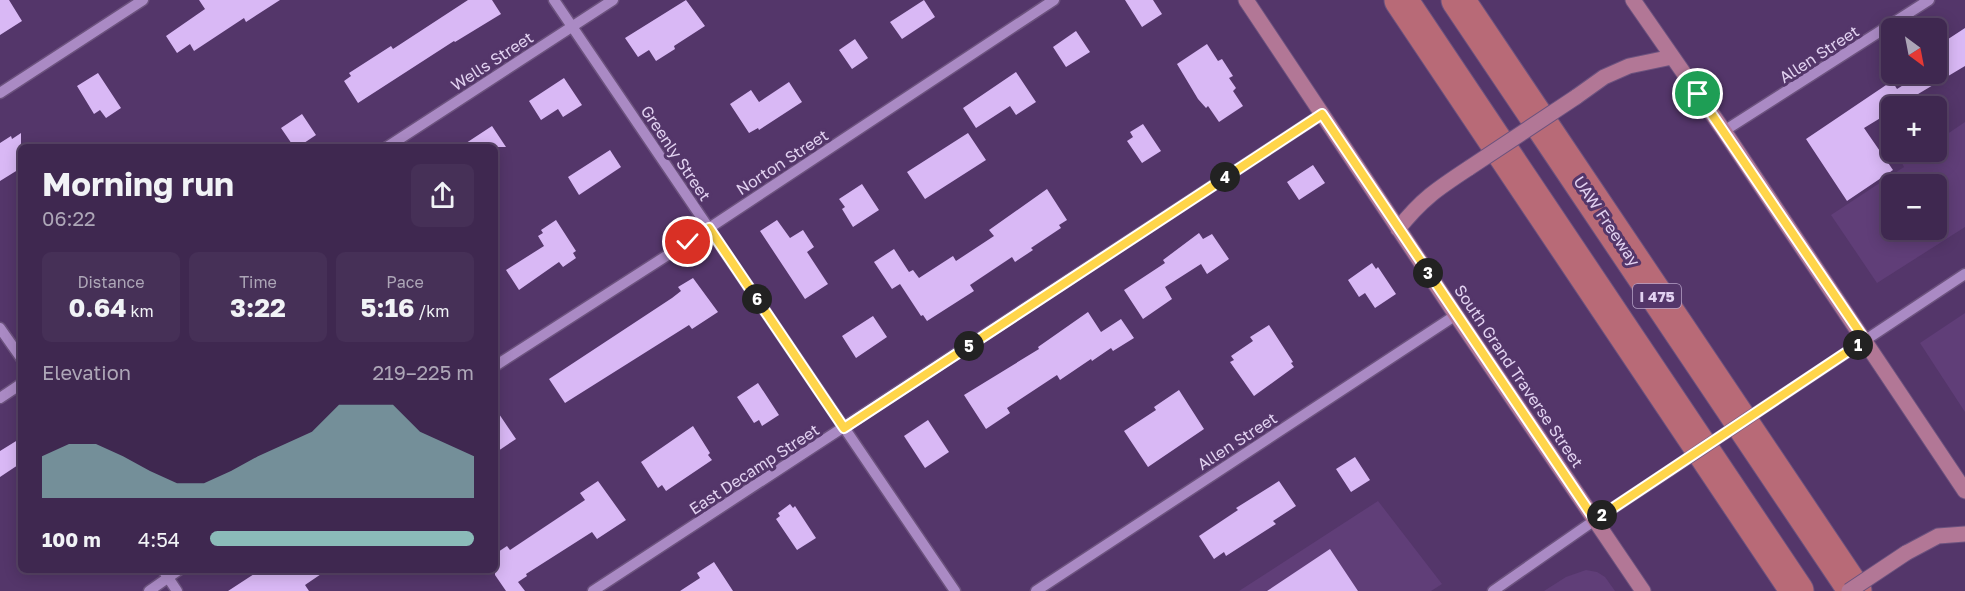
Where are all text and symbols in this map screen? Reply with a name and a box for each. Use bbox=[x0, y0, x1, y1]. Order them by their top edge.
north arrow bbox=[1881, 18, 1947, 84]
map controls bbox=[1881, 18, 1947, 240]
street label: Allen Street bbox=[1775, 21, 1863, 87]
street label: Wells Street bbox=[447, 27, 537, 95]
pin bbox=[1672, 68, 1723, 119]
icon: arrive bbox=[1681, 77, 1714, 110]
button: + bbox=[1881, 96, 1947, 162]
street label: Greenly Street bbox=[637, 101, 715, 205]
street label: Norton Street bbox=[732, 125, 832, 199]
pin: 4 bbox=[1210, 162, 1240, 192]
text: Morning run bbox=[42, 164, 234, 203]
button: share bbox=[411, 164, 474, 227]
text: 4 bbox=[1220, 167, 1230, 187]
street label: UAW Freeway bbox=[1569, 172, 1645, 270]
button: − bbox=[1881, 174, 1947, 240]
text: 06:22 bbox=[42, 206, 96, 230]
pin bbox=[662, 216, 713, 267]
icon: check bbox=[671, 225, 704, 258]
pin: 3 bbox=[1413, 258, 1443, 288]
text: 3 bbox=[1423, 263, 1433, 283]
text: Distance bbox=[77, 272, 145, 292]
text: Time bbox=[239, 272, 277, 292]
text: Pace bbox=[386, 272, 424, 292]
street label: South Grand Traverse Street bbox=[1450, 281, 1588, 471]
pin: 6 bbox=[742, 284, 772, 314]
road number: I 475 bbox=[1633, 284, 1681, 308]
text: 6 bbox=[752, 289, 762, 309]
text: 0.64 bbox=[68, 292, 126, 323]
text: 3:22 bbox=[230, 292, 286, 323]
text: 5:16 bbox=[361, 292, 415, 323]
text: km bbox=[126, 301, 154, 321]
text: /km bbox=[415, 301, 449, 321]
pin: 1 bbox=[1843, 330, 1873, 360]
pin: 5 bbox=[954, 331, 984, 361]
text: 1 bbox=[1854, 335, 1862, 355]
text: 5 bbox=[964, 336, 974, 356]
text: Elevation bbox=[42, 360, 131, 384]
text: 219–225 m bbox=[373, 360, 474, 384]
street label: Allen Street bbox=[1193, 408, 1281, 474]
street label: East Decamp Street bbox=[685, 419, 823, 519]
pin: 2 bbox=[1587, 500, 1617, 530]
text: 2 bbox=[1597, 505, 1607, 525]
text: 100 m bbox=[42, 527, 101, 551]
text: 4:54 bbox=[138, 527, 180, 551]

